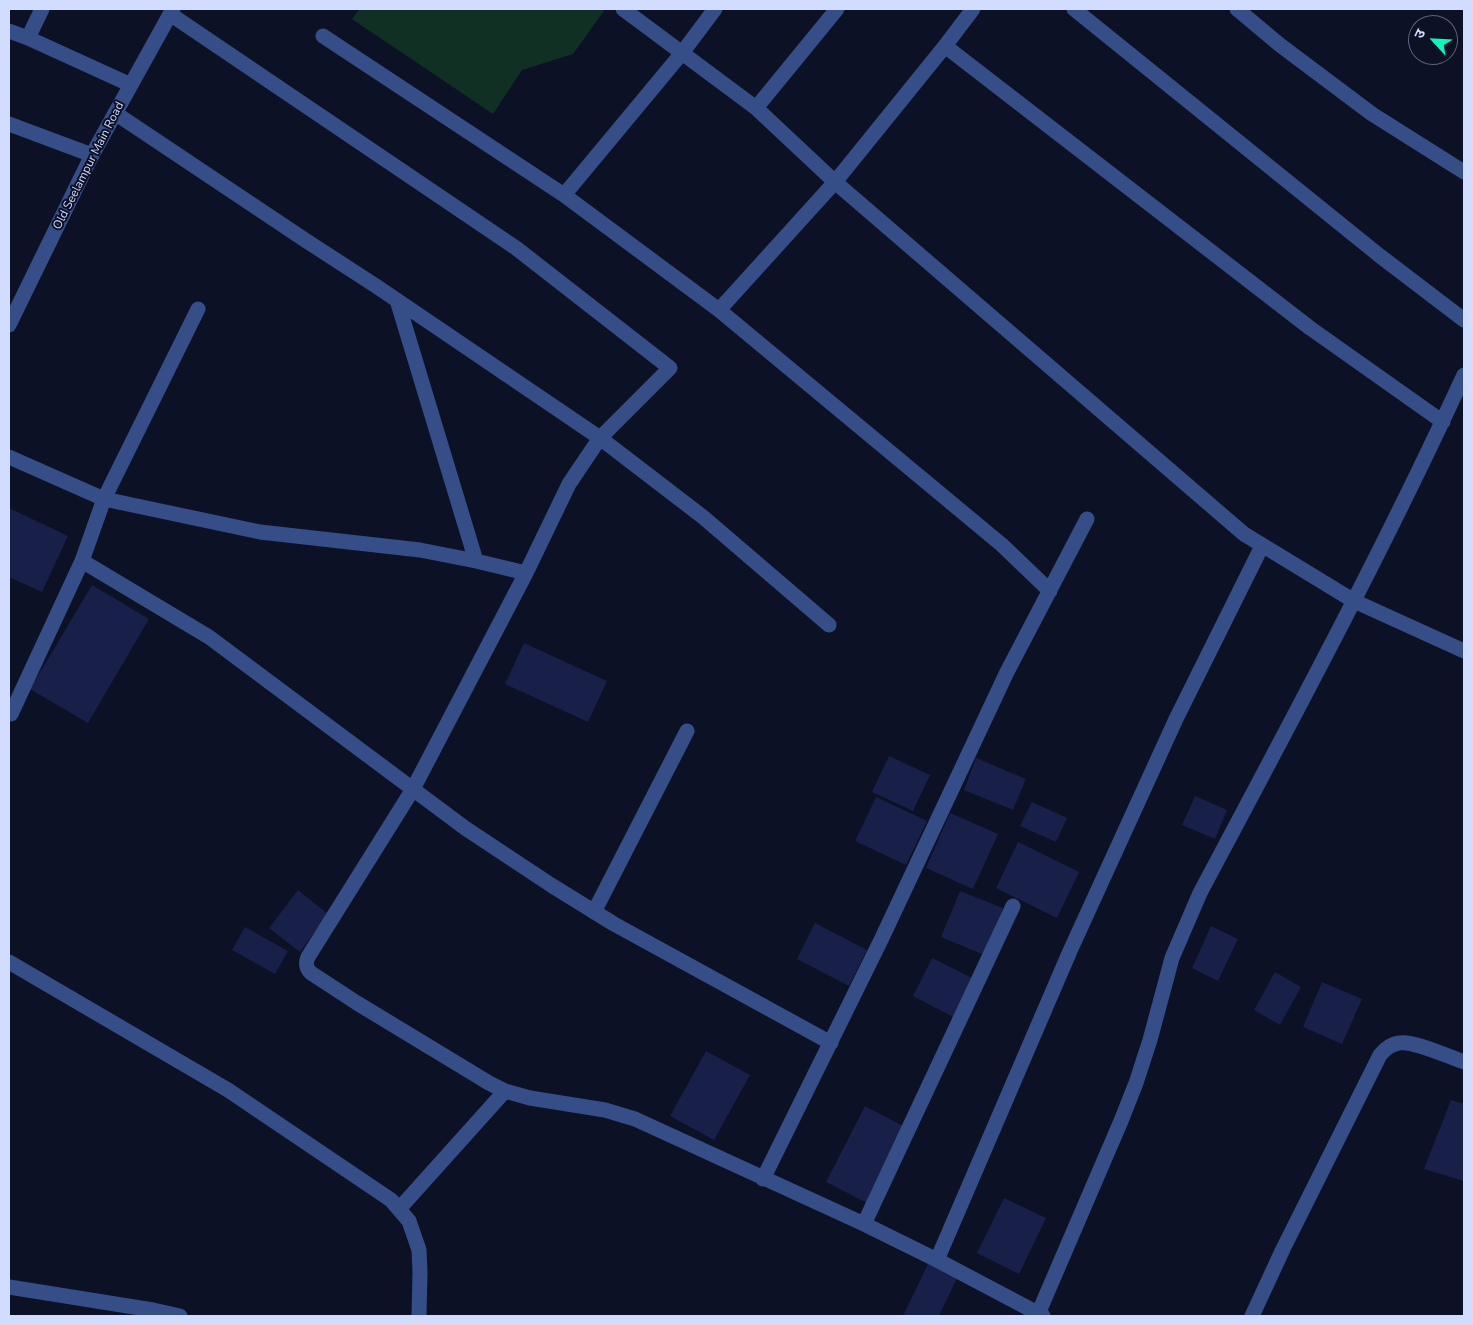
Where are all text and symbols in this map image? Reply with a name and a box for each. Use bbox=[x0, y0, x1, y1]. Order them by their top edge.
north arrow bbox=[1408, 15, 1458, 65]
text: उ bbox=[1410, 26, 1430, 42]
street label: Old Seelampur Main Road bbox=[50, 100, 128, 232]

